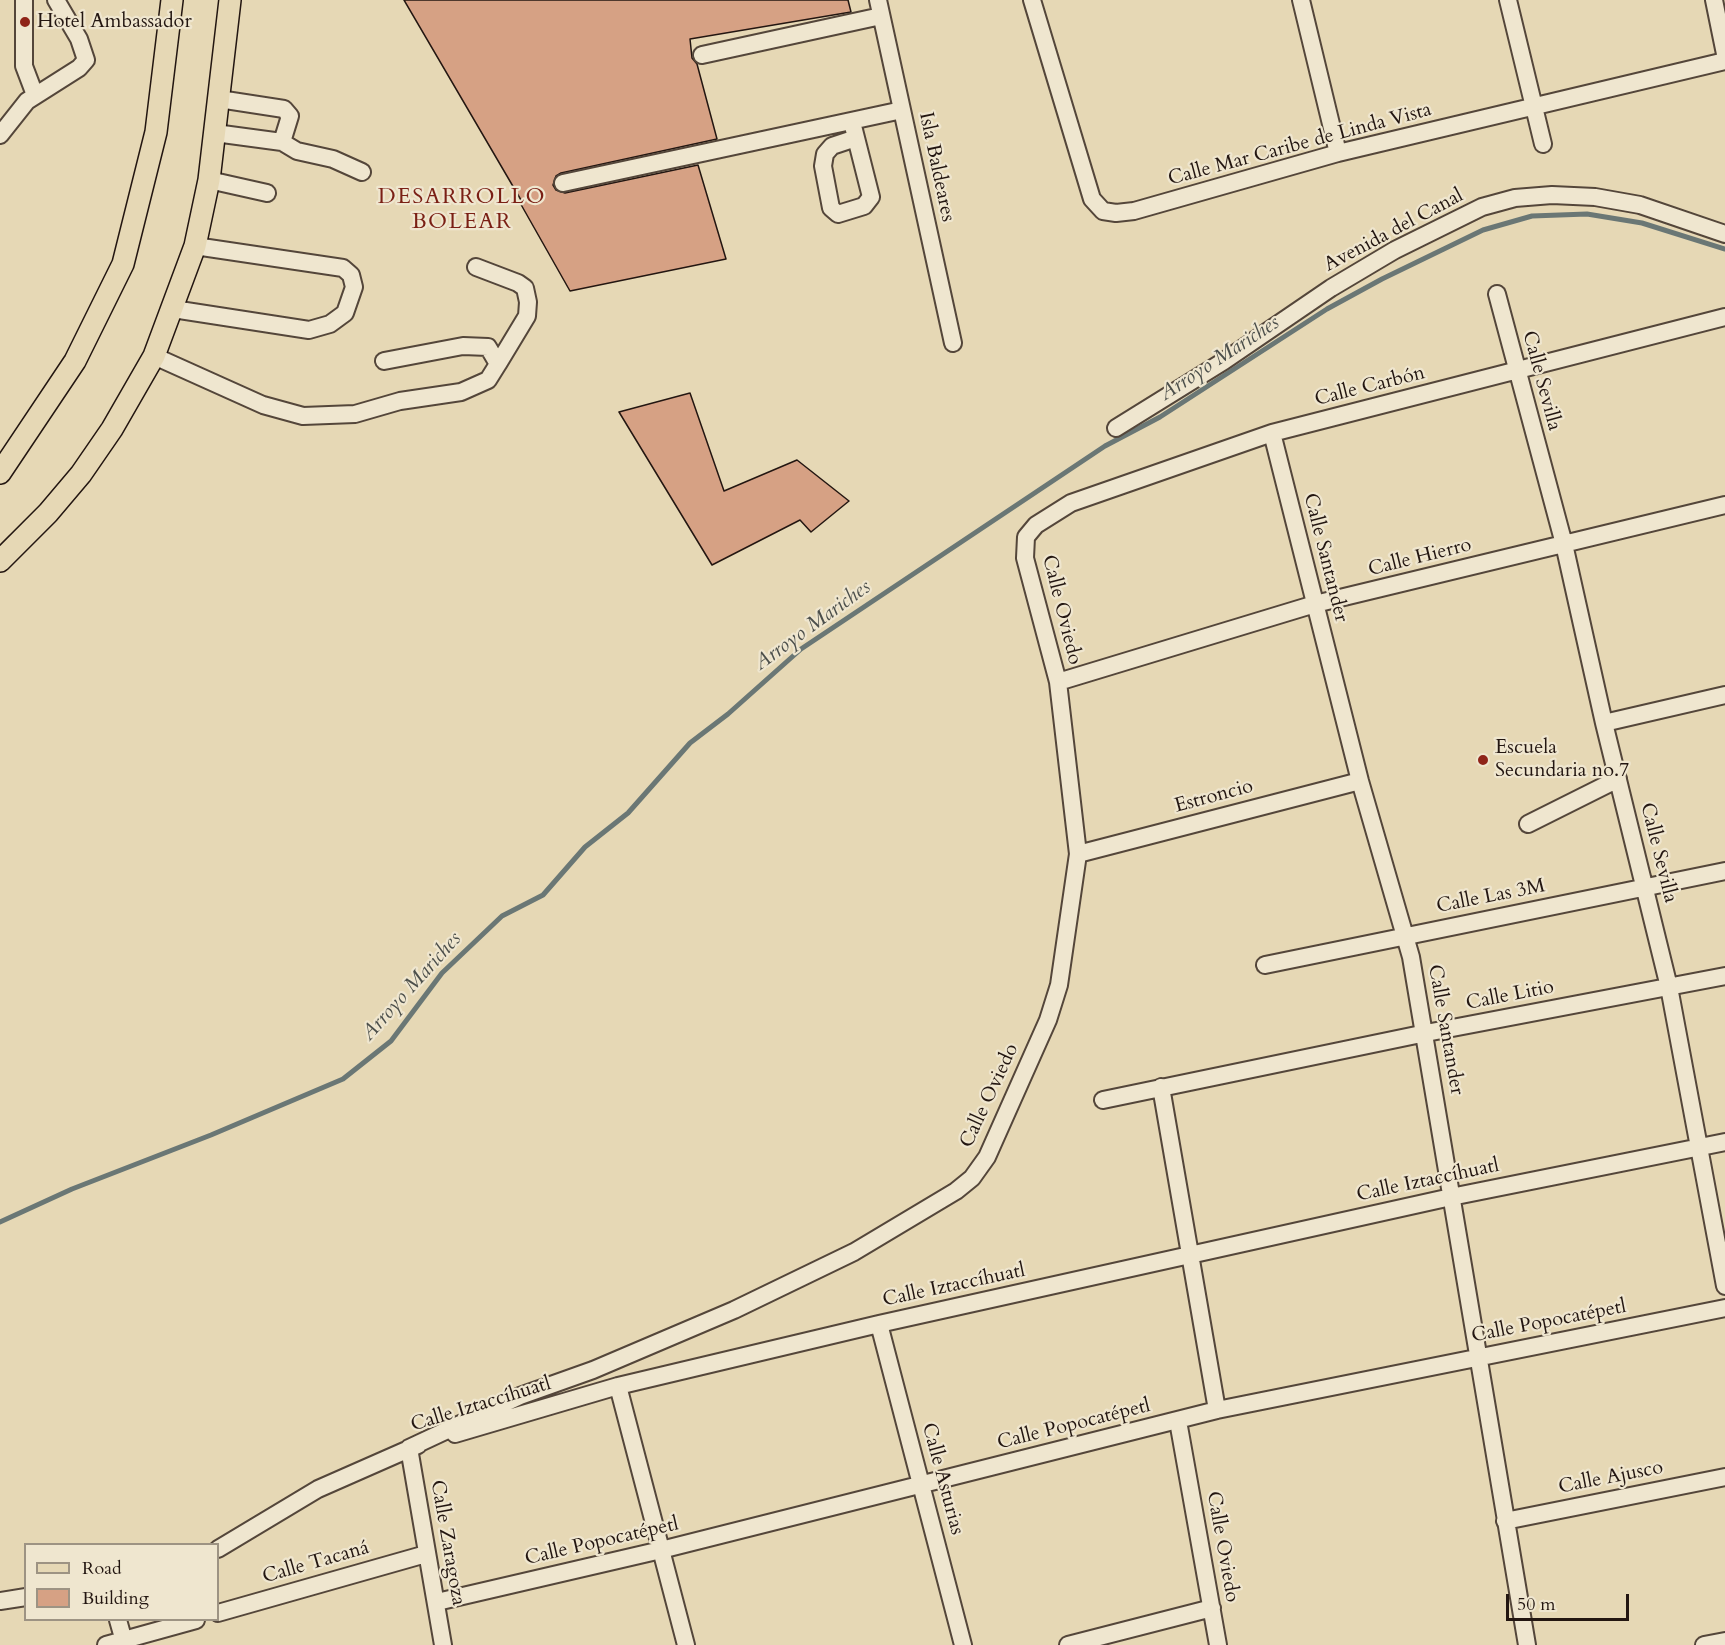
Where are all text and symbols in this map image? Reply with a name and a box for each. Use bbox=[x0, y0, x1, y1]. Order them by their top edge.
place label: Hotel Ambassador bbox=[37, 10, 192, 34]
marker: Hotel Ambassador bbox=[18, 15, 32, 29]
street label: Calle Mar Caribe de Linda Vista bbox=[1166, 98, 1434, 192]
street label: Isla Baldeares bbox=[913, 110, 959, 224]
street label: Avenida del Canal bbox=[1320, 184, 1468, 278]
district label: DESARROLLO BOLEAR bbox=[378, 185, 546, 236]
water label: Arroyo Mariches bbox=[1155, 311, 1285, 407]
street label: Calle Sevilla bbox=[1516, 329, 1566, 433]
street label: Calle Carbón bbox=[1312, 362, 1428, 412]
street label: Calle Santander bbox=[1297, 491, 1353, 625]
street label: Calle Hierro bbox=[1366, 534, 1474, 582]
street label: Calle Oviedo bbox=[1036, 553, 1086, 667]
water label: Arroyo Mariches bbox=[750, 575, 876, 677]
place label: Escuela Secundaria no.7 bbox=[1495, 736, 1629, 783]
marker: Escuela Secundaria no.7 bbox=[1476, 753, 1490, 767]
street label: Estroncio bbox=[1172, 775, 1256, 819]
street label: Calle Sevilla bbox=[1634, 801, 1682, 905]
street label: Calle Las 3M bbox=[1435, 875, 1547, 919]
water label: Arroyo Mariches bbox=[356, 927, 468, 1047]
street label: Calle Santander bbox=[1422, 963, 1468, 1097]
street label: Calle Litio bbox=[1464, 976, 1556, 1016]
street label: Calle Oviedo bbox=[955, 1040, 1025, 1152]
street label: Calle Iztaccíhuatl bbox=[1355, 1154, 1501, 1208]
street label: Calle Iztaccíhuatl bbox=[881, 1259, 1027, 1313]
street label: Calle Popocatépetl bbox=[1470, 1295, 1628, 1349]
street label: Calle Iztaccíhuatl bbox=[408, 1372, 554, 1438]
street label: Calle Popocatépetl bbox=[995, 1394, 1153, 1456]
street label: Calle Asturias bbox=[916, 1420, 968, 1538]
street label: Calle Ajusco bbox=[1557, 1456, 1665, 1500]
street label: Calle Zaragoza bbox=[424, 1478, 470, 1608]
street label: Calle Oviedo bbox=[1200, 1490, 1244, 1604]
street label: Calle Popocatépetl bbox=[523, 1513, 681, 1571]
street label: Calle Tacaná bbox=[260, 1536, 372, 1590]
legend bbox=[24, 1543, 219, 1621]
text: Road bbox=[82, 1556, 122, 1581]
scale bar bbox=[1509, 1582, 1632, 1620]
text: Building bbox=[82, 1586, 149, 1611]
text: 50 m bbox=[1517, 1592, 1556, 1617]

